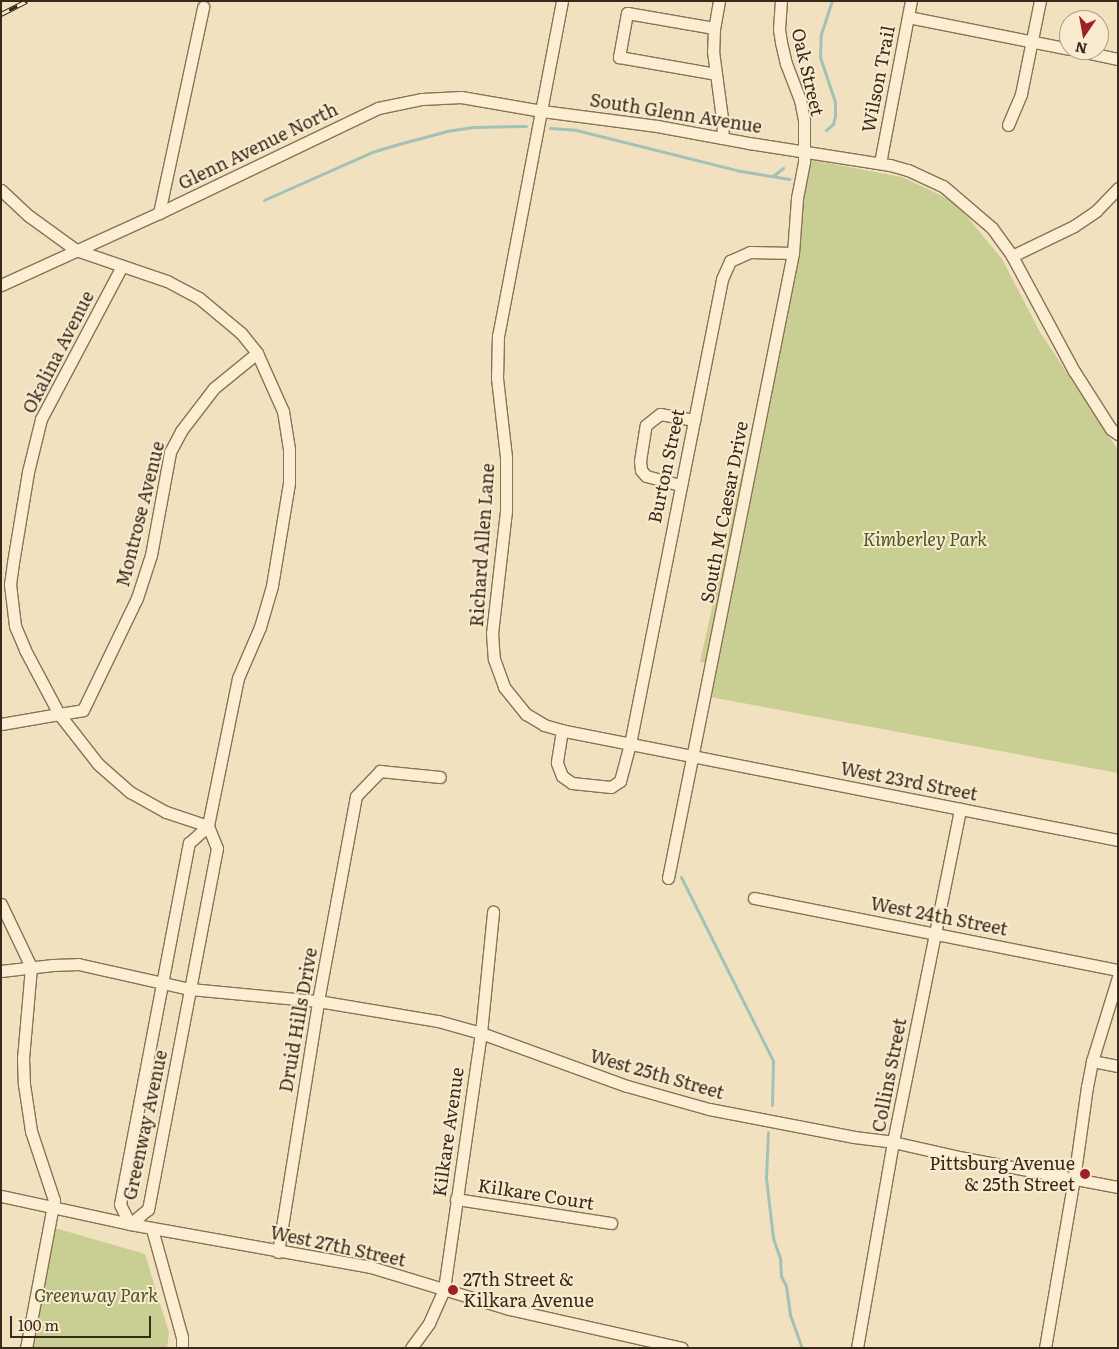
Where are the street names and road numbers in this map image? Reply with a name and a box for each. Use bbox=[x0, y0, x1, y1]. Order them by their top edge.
street label: Wilson Trail bbox=[857, 24, 899, 134]
street label: Oak Street bbox=[787, 26, 829, 118]
street label: South Glenn Avenue bbox=[588, 89, 764, 137]
street label: Glenn Avenue North bbox=[175, 98, 341, 194]
street label: Okalina Avenue bbox=[18, 287, 98, 417]
street label: Burton Street bbox=[643, 407, 689, 525]
street label: South M Caesar Drive bbox=[696, 419, 752, 605]
street label: Montrose Avenue bbox=[111, 439, 169, 589]
street label: Richard Allen Lane bbox=[465, 462, 499, 628]
street label: West 23rd Street bbox=[839, 757, 979, 805]
street label: West 24th Street bbox=[869, 892, 1009, 940]
street label: Druid Hills Drive bbox=[275, 946, 321, 1094]
street label: Collins Street bbox=[867, 1016, 911, 1134]
street label: West 25th Street bbox=[587, 1045, 727, 1103]
street label: Greenway Avenue bbox=[119, 1048, 171, 1202]
street label: Kilkare Avenue bbox=[428, 1066, 468, 1198]
street label: Kilkare Court bbox=[476, 1174, 596, 1214]
street label: West 27th Street bbox=[268, 1221, 408, 1271]

